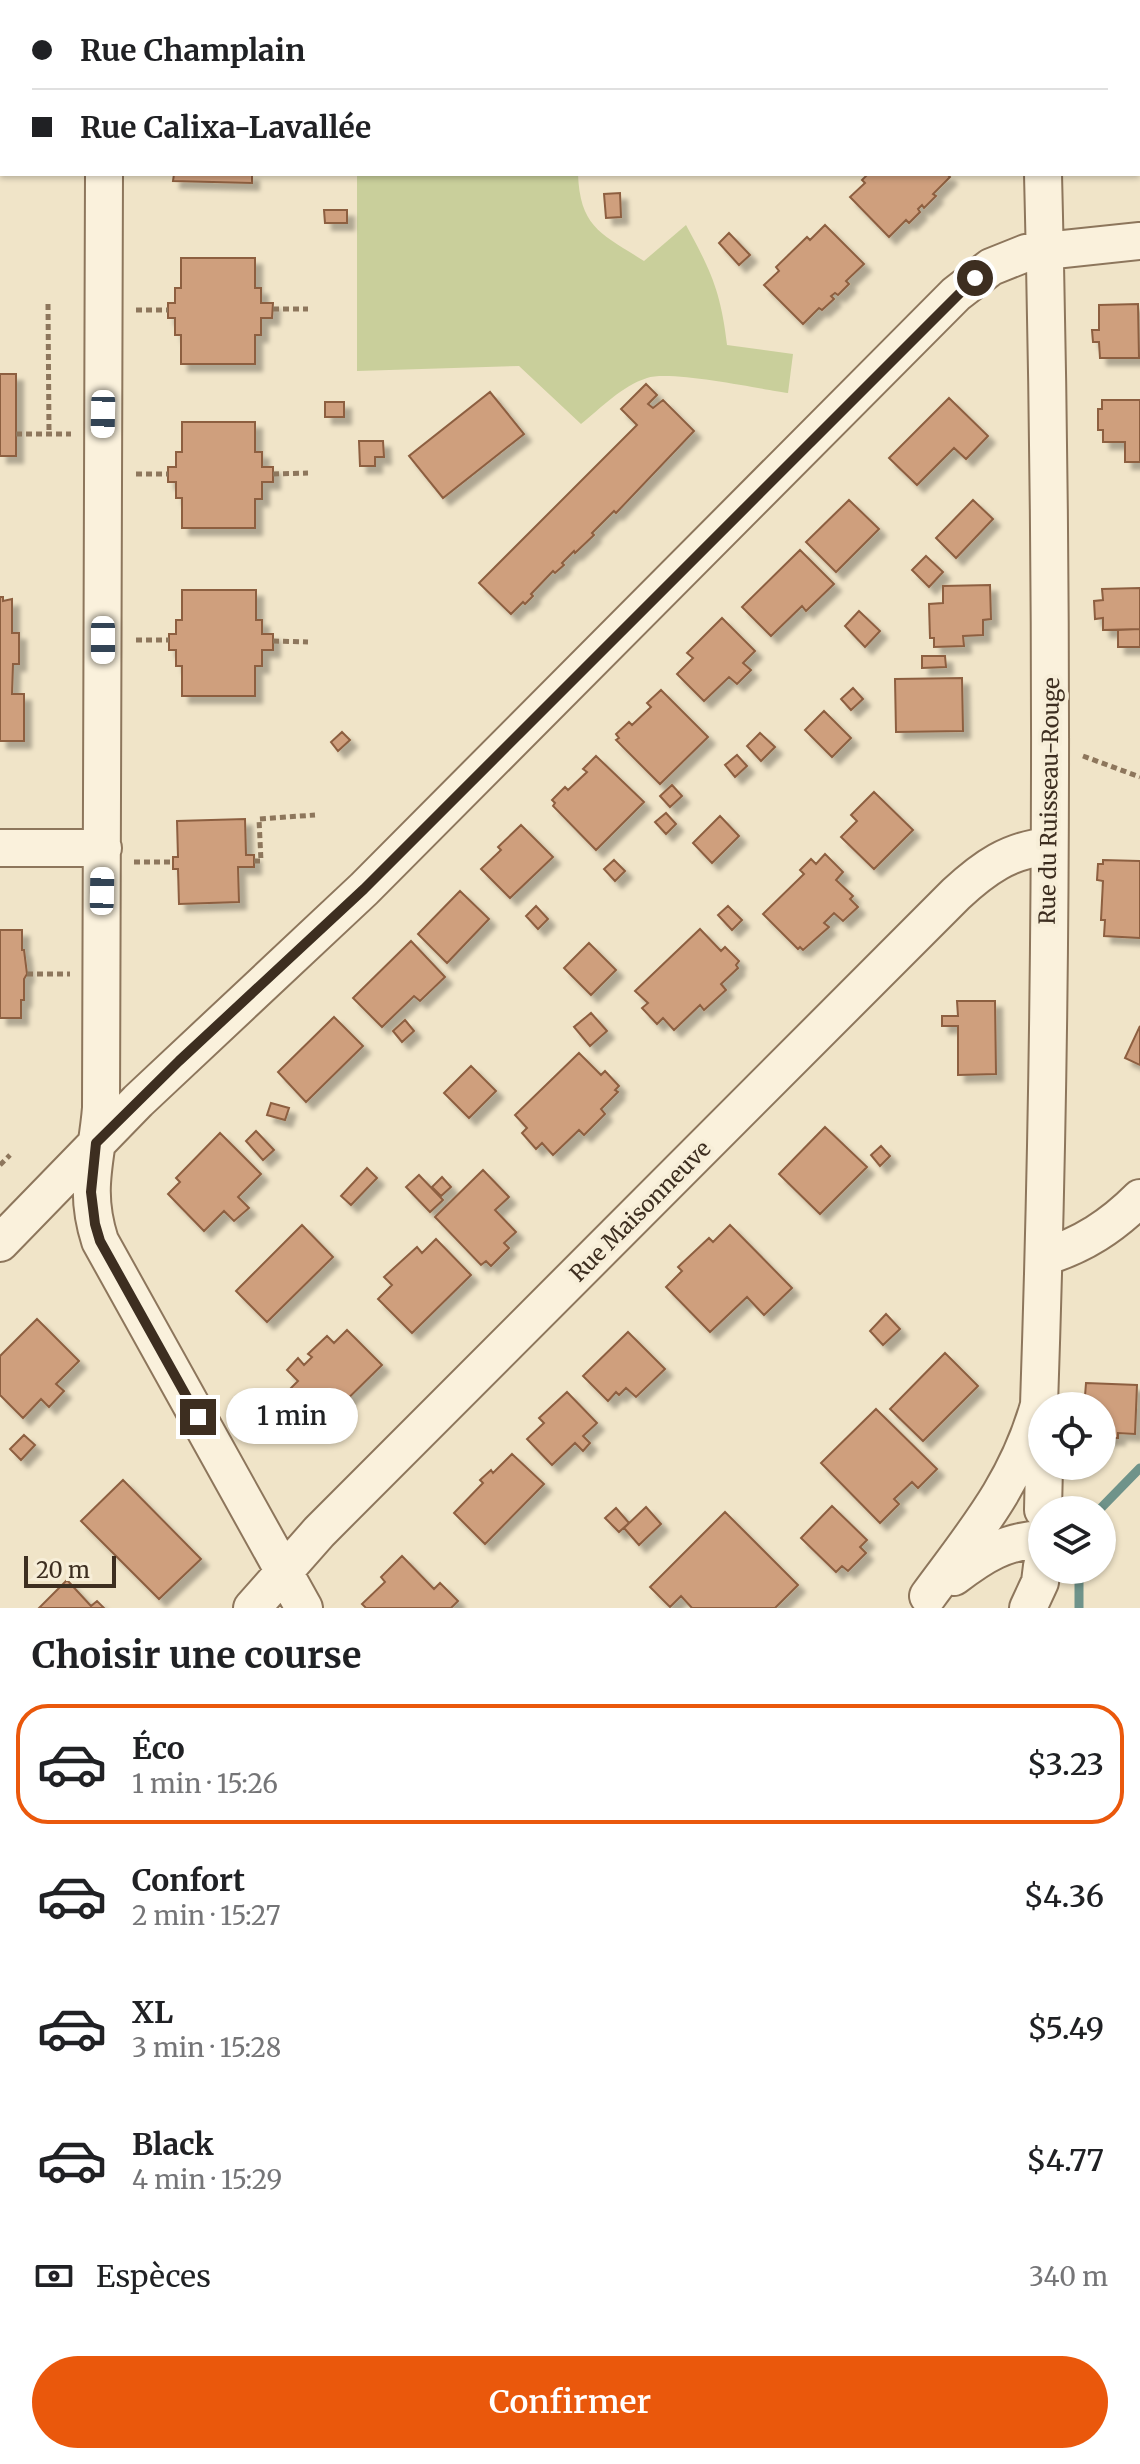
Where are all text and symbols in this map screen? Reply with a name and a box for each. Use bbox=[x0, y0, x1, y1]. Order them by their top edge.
text: Rue Champlain bbox=[80, 31, 305, 69]
text: Rue Calixa-Lavallée bbox=[80, 108, 371, 146]
route start bbox=[957, 260, 993, 296]
car bbox=[91, 390, 115, 438]
car bbox=[91, 616, 115, 664]
street label: Rue du Ruisseau-Rouge bbox=[1033, 677, 1065, 925]
car bbox=[90, 867, 114, 915]
street label: Rue Maisonneuve bbox=[564, 1135, 716, 1287]
callout: 1 min bbox=[226, 1389, 358, 1445]
map controls bbox=[1028, 1392, 1116, 1584]
button: locate bbox=[1028, 1392, 1116, 1480]
route end bbox=[180, 1399, 216, 1435]
text: 1 min bbox=[257, 1399, 327, 1432]
button: layers bbox=[1028, 1496, 1116, 1584]
scale bar bbox=[24, 1552, 116, 1588]
text: 20 m bbox=[36, 1556, 90, 1584]
text: Choisir une course bbox=[32, 1633, 361, 1678]
icon: car bbox=[36, 1728, 108, 1800]
text: Éco bbox=[132, 1729, 185, 1767]
text: $3.23 bbox=[1027, 1745, 1104, 1783]
text: 1 min · 15:26 bbox=[132, 1767, 278, 1800]
icon: car bbox=[36, 1860, 108, 1932]
text: Confort bbox=[132, 1861, 245, 1899]
text: $4.36 bbox=[1024, 1877, 1104, 1915]
text: 2 min · 15:27 bbox=[132, 1899, 281, 1932]
icon: car bbox=[36, 1992, 108, 2064]
text: XL bbox=[132, 1993, 173, 2031]
text: $5.49 bbox=[1028, 2009, 1104, 2047]
text: 3 min · 15:28 bbox=[132, 2031, 281, 2064]
icon: car bbox=[36, 2124, 108, 2196]
text: Black bbox=[132, 2125, 214, 2163]
text: $4.77 bbox=[1026, 2141, 1104, 2179]
text: 4 min · 15:29 bbox=[132, 2163, 282, 2196]
icon: cash bbox=[32, 2254, 76, 2298]
text: Espèces bbox=[96, 2257, 211, 2295]
text: 340 m bbox=[1029, 2260, 1108, 2293]
button: Confirmer bbox=[32, 2356, 1108, 2448]

